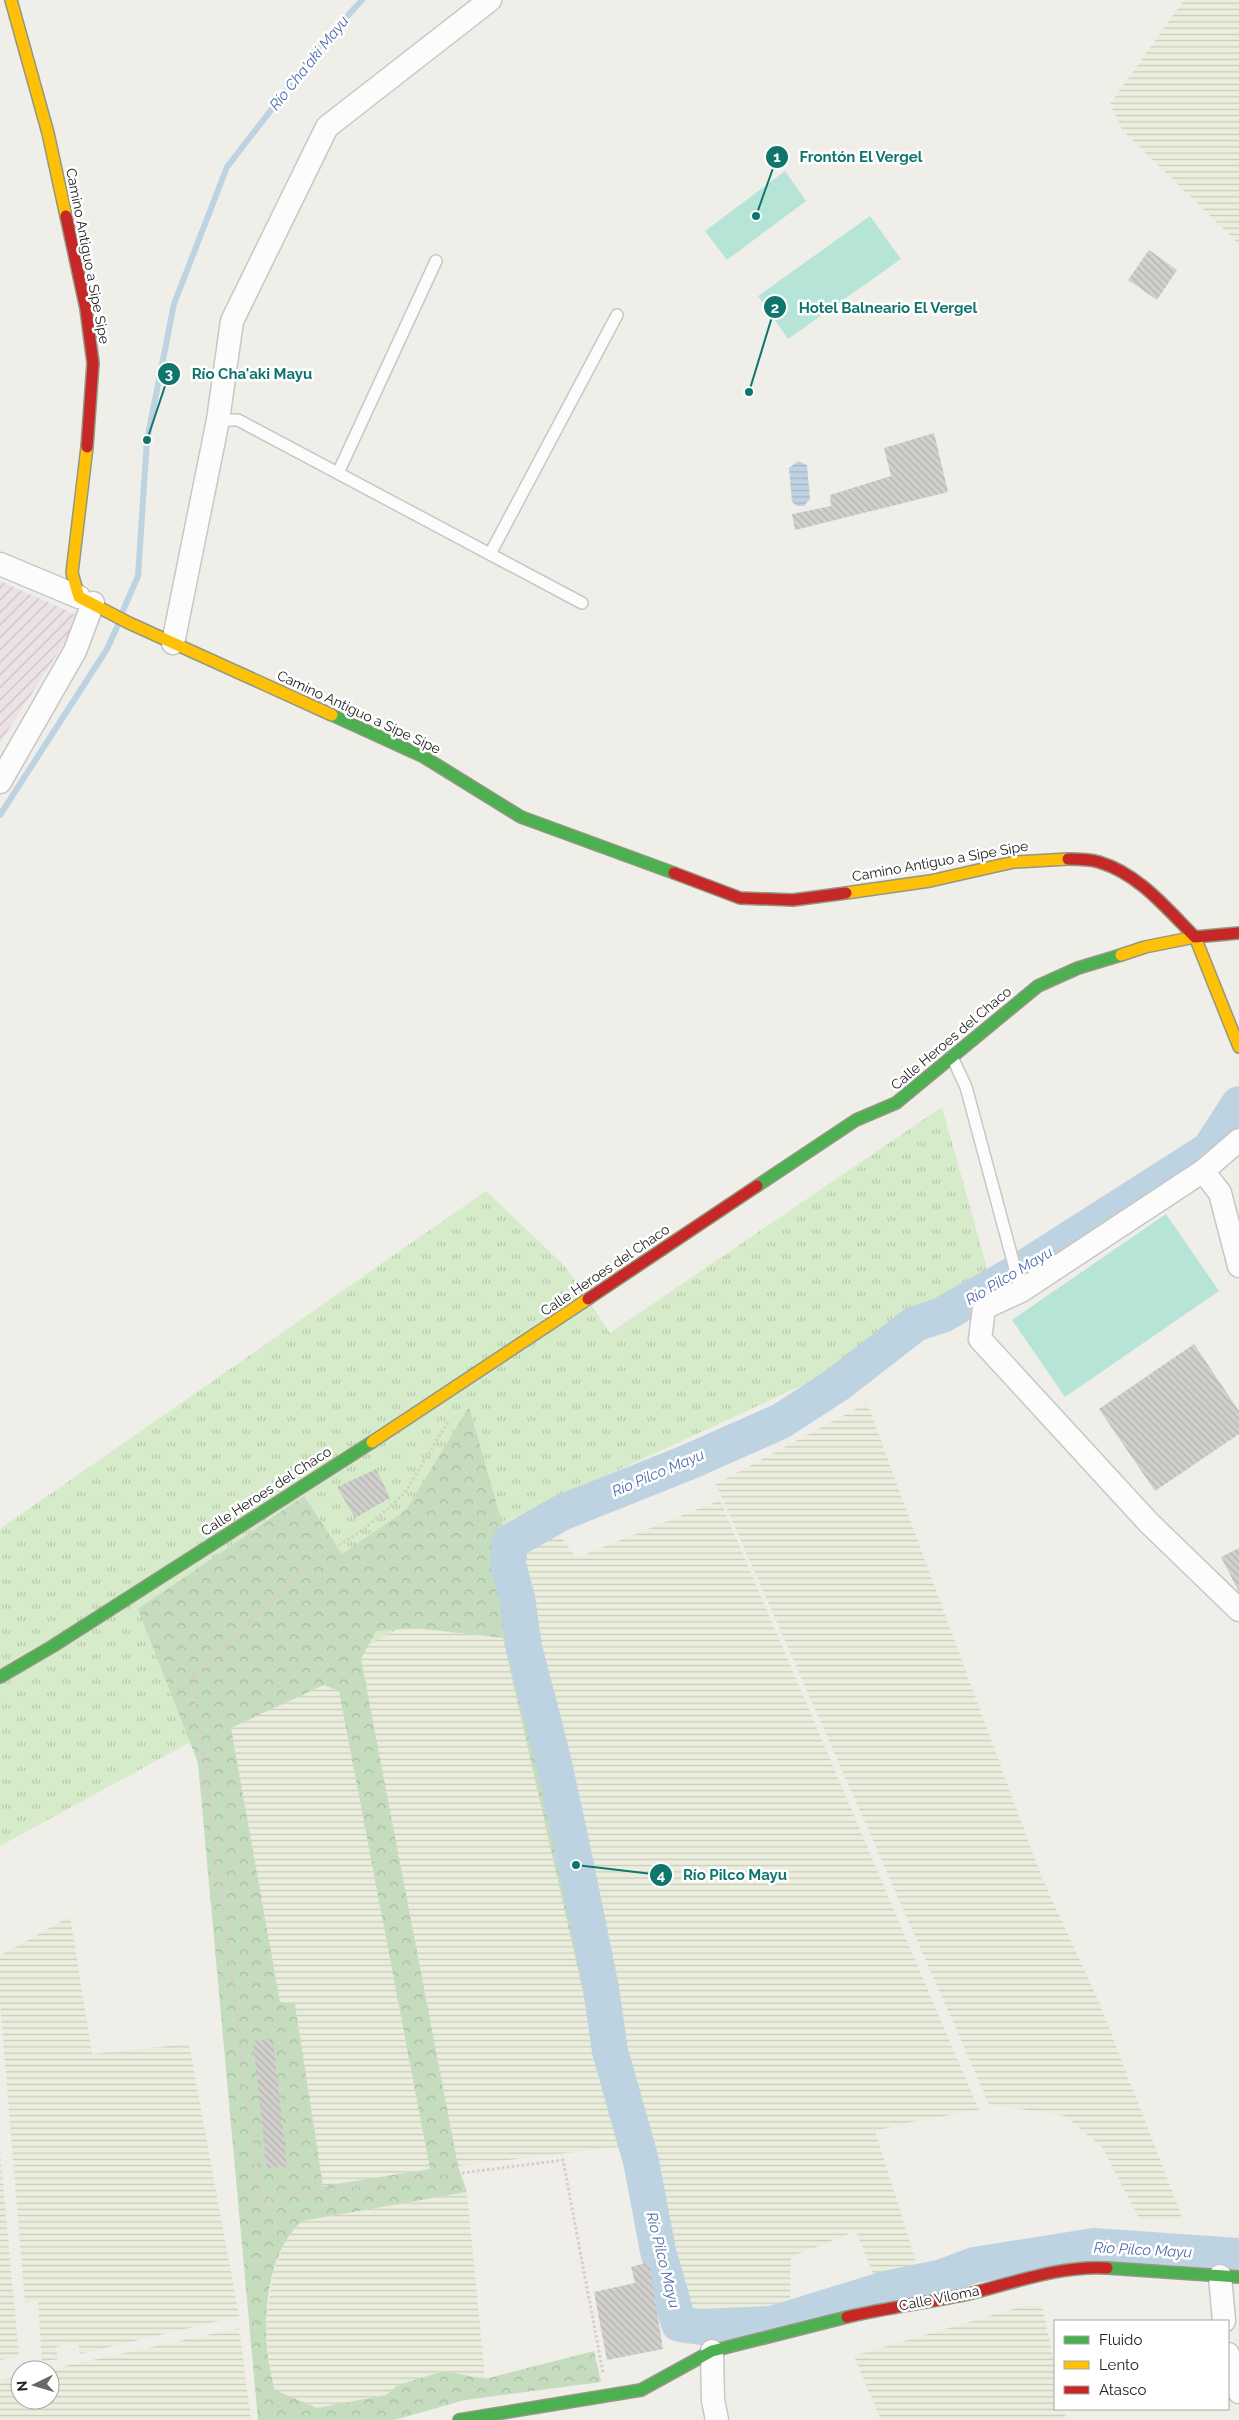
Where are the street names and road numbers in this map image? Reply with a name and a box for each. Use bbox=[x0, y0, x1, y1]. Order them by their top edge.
street label: Camino Antiguo a Sipe Sipe bbox=[63, 167, 113, 345]
street label: Camino Antiguo a Sipe Sipe bbox=[275, 667, 443, 757]
street label: Camino Antiguo a Sipe Sipe bbox=[851, 838, 1029, 884]
street label: Calle Heroes del Chaco bbox=[888, 983, 1014, 1093]
street label: Calle Heroes del Chaco bbox=[538, 1221, 672, 1319]
street label: Calle Heroes del Chaco bbox=[198, 1443, 334, 1539]
street label: Calle Viloma bbox=[898, 2282, 980, 2314]

